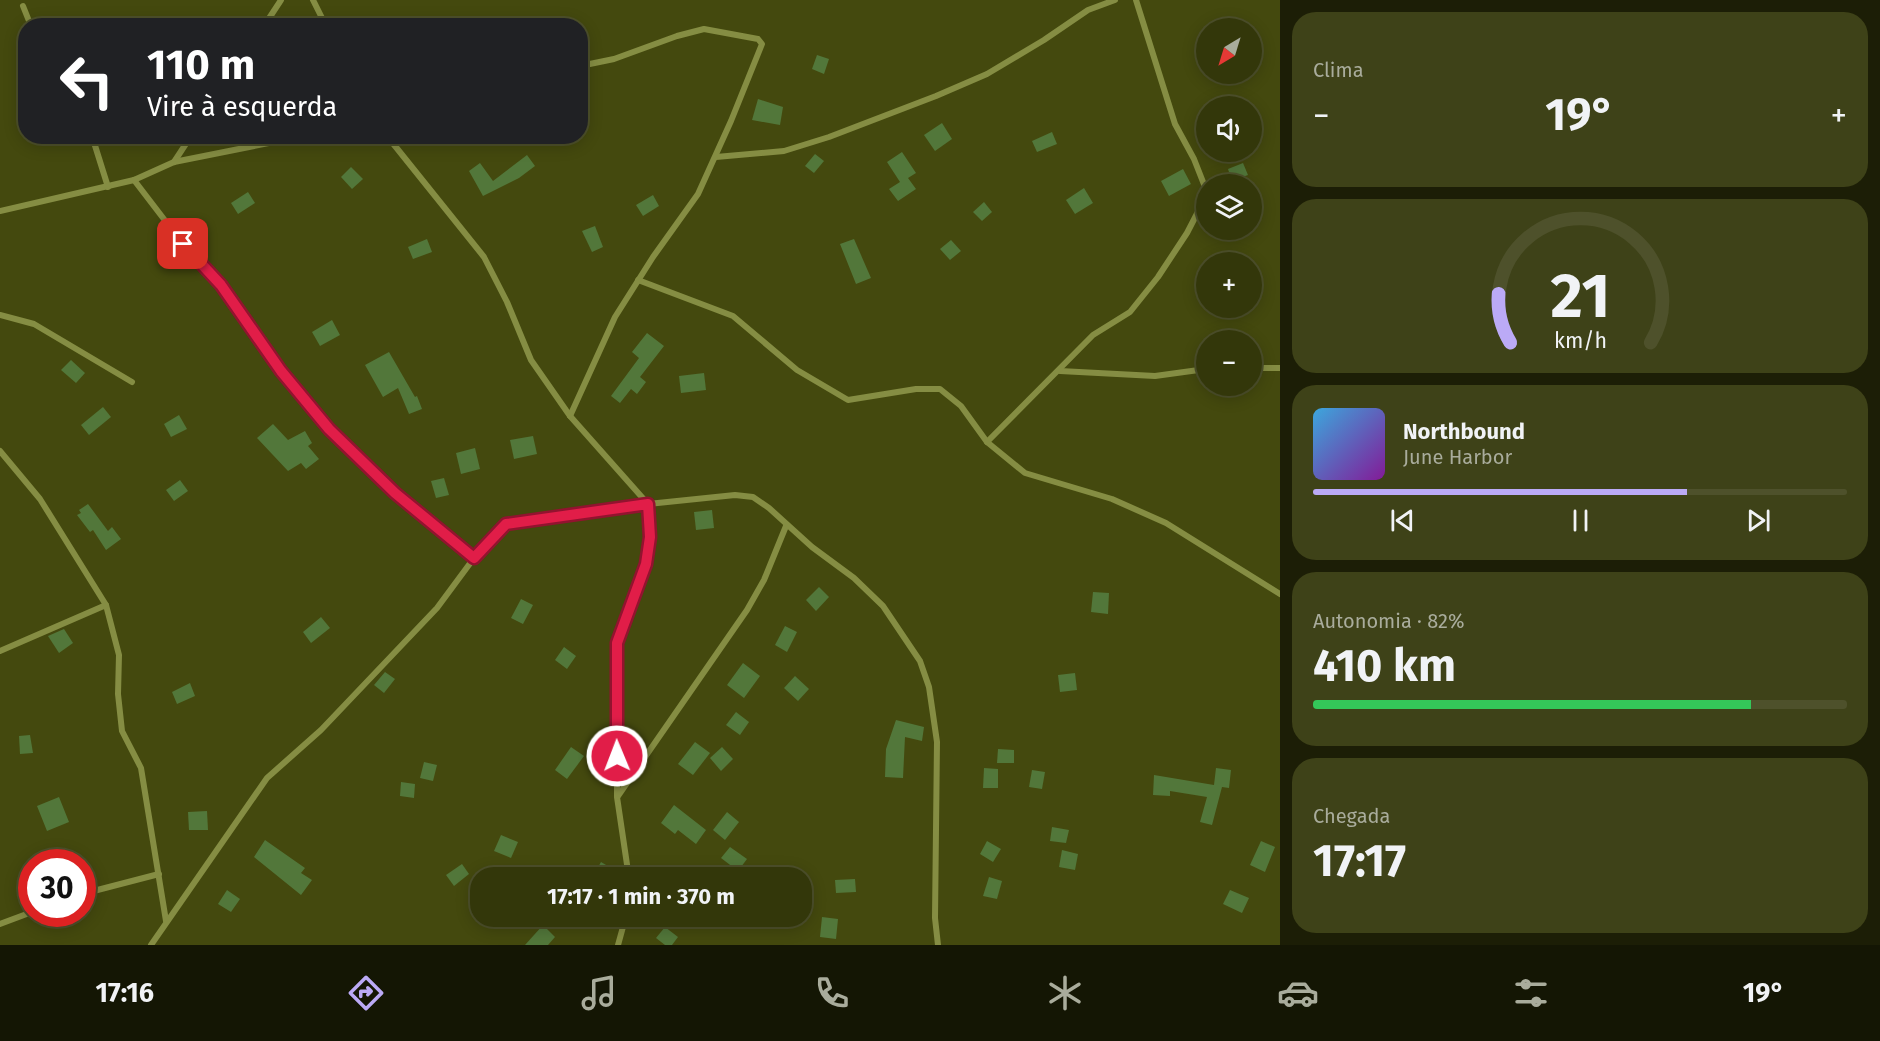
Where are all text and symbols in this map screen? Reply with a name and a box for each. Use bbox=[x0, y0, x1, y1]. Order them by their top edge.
north arrow bbox=[1196, 18, 1262, 84]
map controls bbox=[1196, 18, 1262, 396]
text: 110 m bbox=[147, 40, 255, 90]
icon: left bbox=[48, 42, 126, 120]
text: Clima bbox=[1313, 58, 1364, 82]
text: 19° bbox=[1545, 88, 1615, 142]
text: Vire à esquerda bbox=[147, 91, 337, 123]
button: sound bbox=[1196, 96, 1262, 162]
text: − bbox=[1313, 96, 1330, 136]
text: + bbox=[1831, 96, 1847, 136]
button: layers bbox=[1196, 174, 1262, 240]
pin bbox=[157, 218, 208, 269]
icon: arrive bbox=[166, 227, 199, 260]
button: + bbox=[1196, 252, 1262, 318]
text: 21 bbox=[1550, 259, 1610, 334]
text: km/h bbox=[1553, 328, 1607, 354]
button: − bbox=[1196, 330, 1262, 396]
text: Northbound bbox=[1403, 418, 1525, 445]
text: June Harbor bbox=[1403, 445, 1512, 469]
icon: previous bbox=[1386, 504, 1419, 537]
icon: pause bbox=[1564, 504, 1597, 537]
icon: next bbox=[1742, 504, 1775, 537]
text: Autonomia · 82% bbox=[1313, 609, 1464, 633]
text: 410 km bbox=[1313, 639, 1456, 693]
position arrow bbox=[585, 724, 649, 788]
text: Chegada bbox=[1313, 804, 1390, 828]
text: 17:17 bbox=[1313, 834, 1406, 888]
speed limit sign: 30 bbox=[18, 849, 96, 927]
text: 17:17 · 1 min · 370 m bbox=[547, 883, 735, 910]
icon: directions bbox=[345, 972, 387, 1014]
icon: music bbox=[578, 972, 620, 1014]
icon: phone bbox=[811, 972, 853, 1014]
icon: climate bbox=[1044, 972, 1086, 1014]
icon: car bbox=[1277, 972, 1319, 1014]
icon: filters bbox=[1510, 972, 1552, 1014]
text: 17:16 bbox=[95, 977, 154, 1009]
text: 19° bbox=[1743, 977, 1784, 1009]

